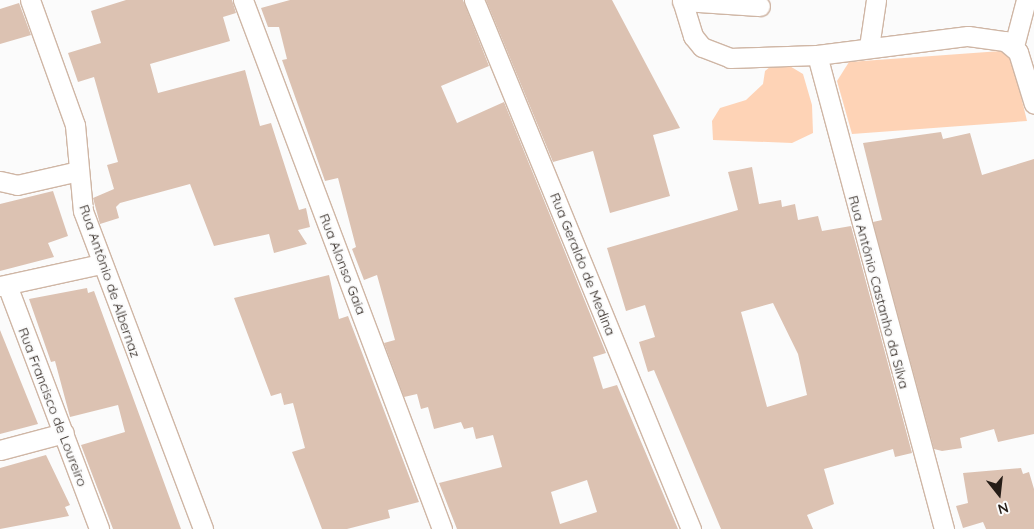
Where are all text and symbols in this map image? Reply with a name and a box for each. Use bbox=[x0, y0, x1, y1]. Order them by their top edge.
street label: Rua Geraldo de Medina bbox=[547, 190, 619, 338]
street label: Rua Antônio Castanho da Silva bbox=[845, 194, 913, 390]
street label: Rua Antônio de Albernaz bbox=[76, 202, 144, 360]
street label: Rua Alonso Gaia bbox=[316, 211, 370, 317]
street label: Rua Francisco de Loureiro bbox=[15, 325, 91, 489]
north arrow bbox=[974, 469, 1024, 519]
text: N bbox=[996, 498, 1011, 518]

